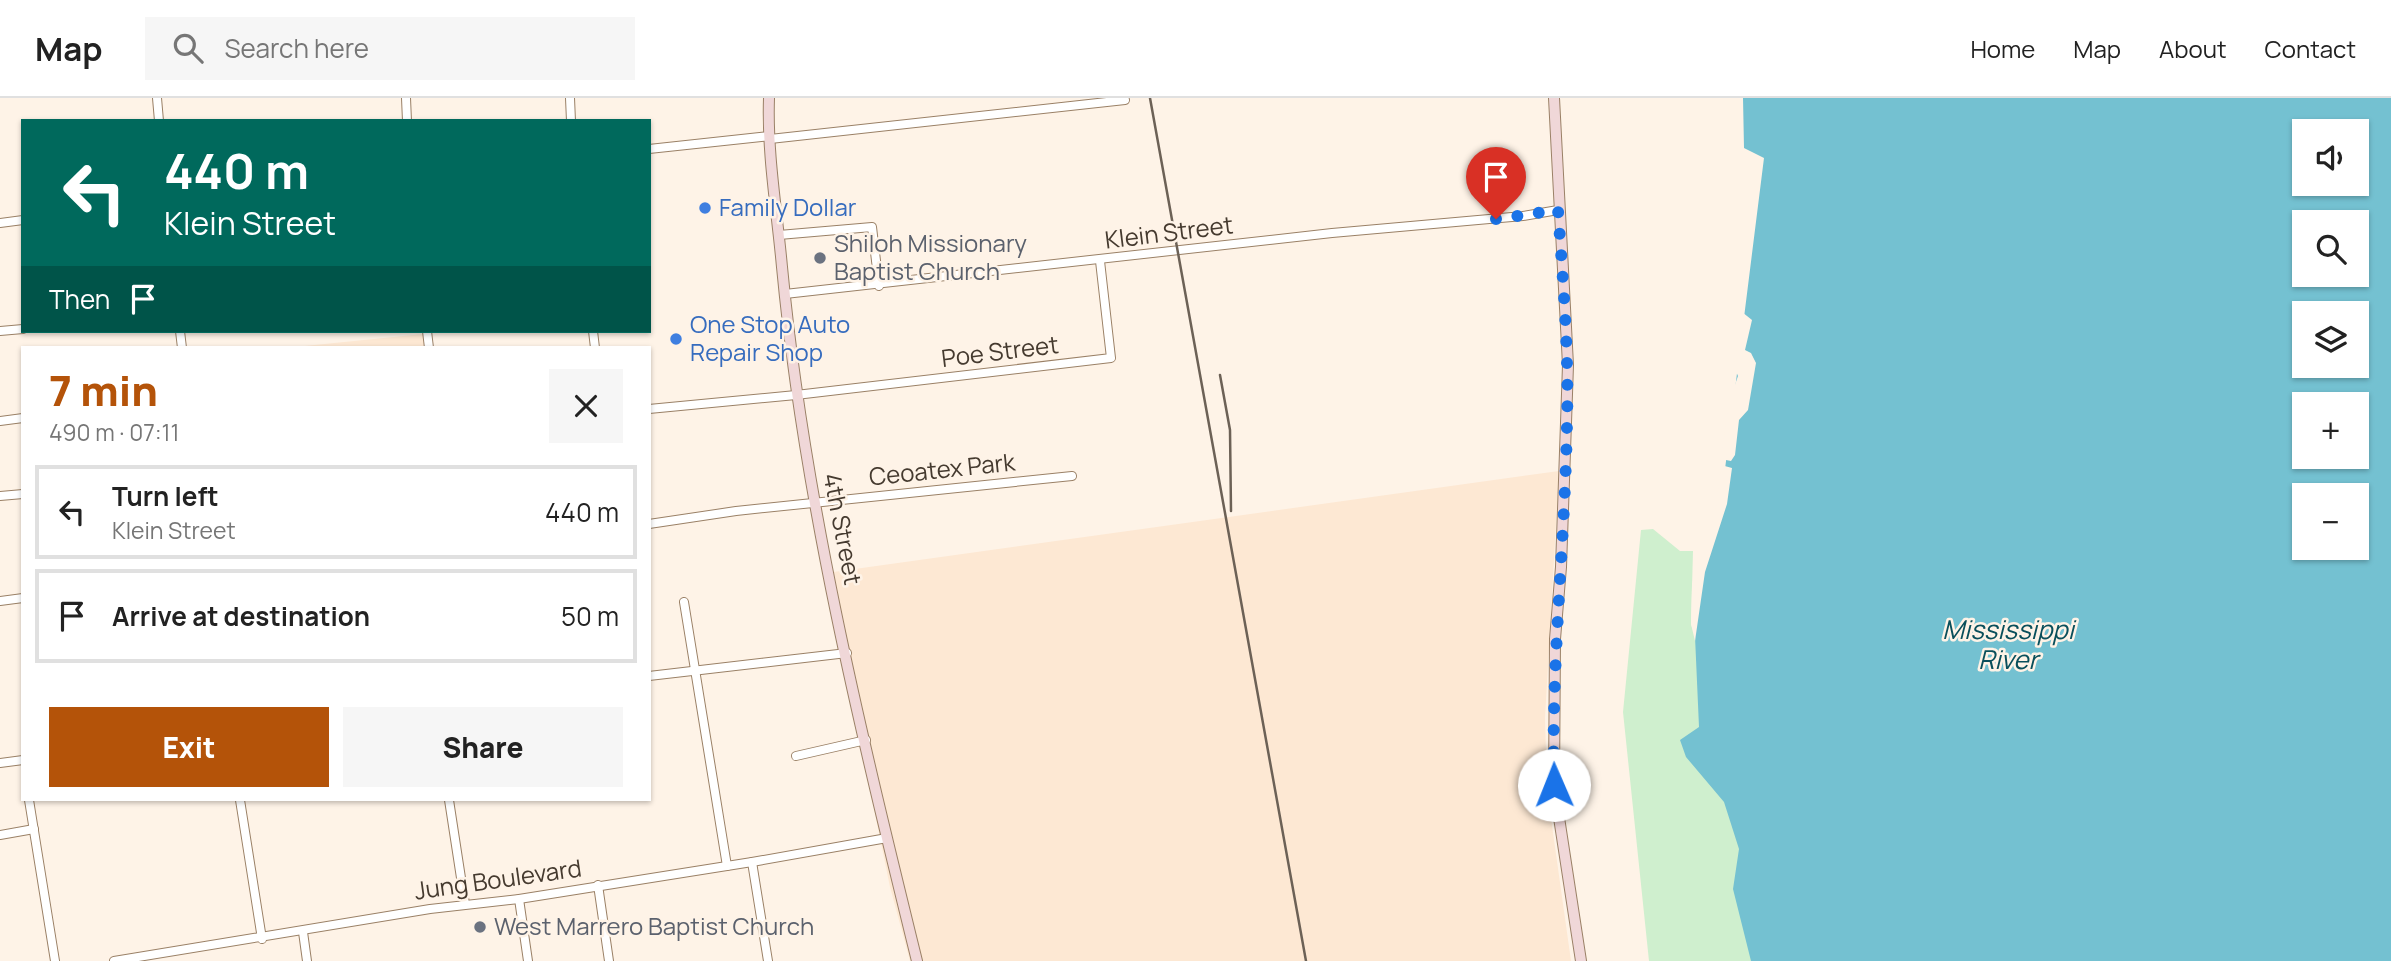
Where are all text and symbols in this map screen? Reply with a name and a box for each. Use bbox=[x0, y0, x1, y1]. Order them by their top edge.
search box bbox=[145, 17, 635, 80]
text: Map bbox=[35, 26, 103, 71]
icon: search bbox=[169, 29, 207, 67]
text: Search here bbox=[225, 30, 369, 66]
text: Home bbox=[1970, 32, 2035, 65]
text: Map bbox=[2073, 32, 2121, 65]
text: About bbox=[2159, 32, 2227, 65]
text: Contact bbox=[2265, 32, 2356, 65]
map controls bbox=[2292, 119, 2369, 560]
button: sound bbox=[2292, 119, 2369, 196]
text: 440 m bbox=[164, 137, 309, 204]
icon: left bbox=[49, 147, 140, 238]
pin bbox=[1466, 147, 1526, 219]
icon: arrive bbox=[1477, 158, 1515, 196]
place label: Family Dollar bbox=[719, 190, 857, 223]
marker: Family Dollar bbox=[697, 200, 713, 216]
text: Klein Street bbox=[164, 201, 336, 245]
street label: Klein Street bbox=[1103, 207, 1235, 256]
button: search bbox=[2292, 210, 2369, 287]
place label: Shiloh Missionary Baptist Church bbox=[834, 226, 1027, 287]
marker: Shiloh Missionary Baptist Church bbox=[812, 250, 828, 266]
icon: arrive bbox=[124, 280, 162, 318]
text: Then bbox=[49, 281, 110, 317]
button: layers bbox=[2292, 301, 2369, 378]
place label: One Stop Auto Repair Shop bbox=[690, 307, 850, 368]
street label: Poe Street bbox=[939, 327, 1060, 374]
marker: One Stop Auto Repair Shop bbox=[668, 331, 684, 347]
text: 7 min bbox=[49, 361, 158, 419]
button: close bbox=[549, 369, 623, 443]
button: + bbox=[2292, 392, 2369, 469]
text: 490 m · 07:11 bbox=[49, 416, 180, 448]
street label: Ceoatex Park bbox=[867, 444, 1018, 493]
street label: 4th Street bbox=[816, 470, 870, 587]
text: Turn left bbox=[112, 478, 219, 514]
button: − bbox=[2292, 483, 2369, 560]
icon: left bbox=[53, 493, 91, 531]
text: 440 m bbox=[545, 494, 619, 530]
text: Klein Street bbox=[112, 514, 236, 546]
icon: arrive bbox=[53, 597, 91, 635]
text: Arrive at destination bbox=[112, 598, 370, 634]
text: 50 m bbox=[561, 598, 619, 634]
water label: Mississippi River bbox=[1942, 611, 2077, 677]
button: Exit bbox=[49, 707, 329, 787]
button: Share bbox=[343, 707, 623, 787]
position arrow bbox=[1517, 748, 1591, 822]
street label: Jung Boulevard bbox=[412, 850, 583, 907]
place label: West Marrero Baptist Church bbox=[494, 909, 814, 942]
marker: West Marrero Baptist Church bbox=[472, 919, 488, 935]

